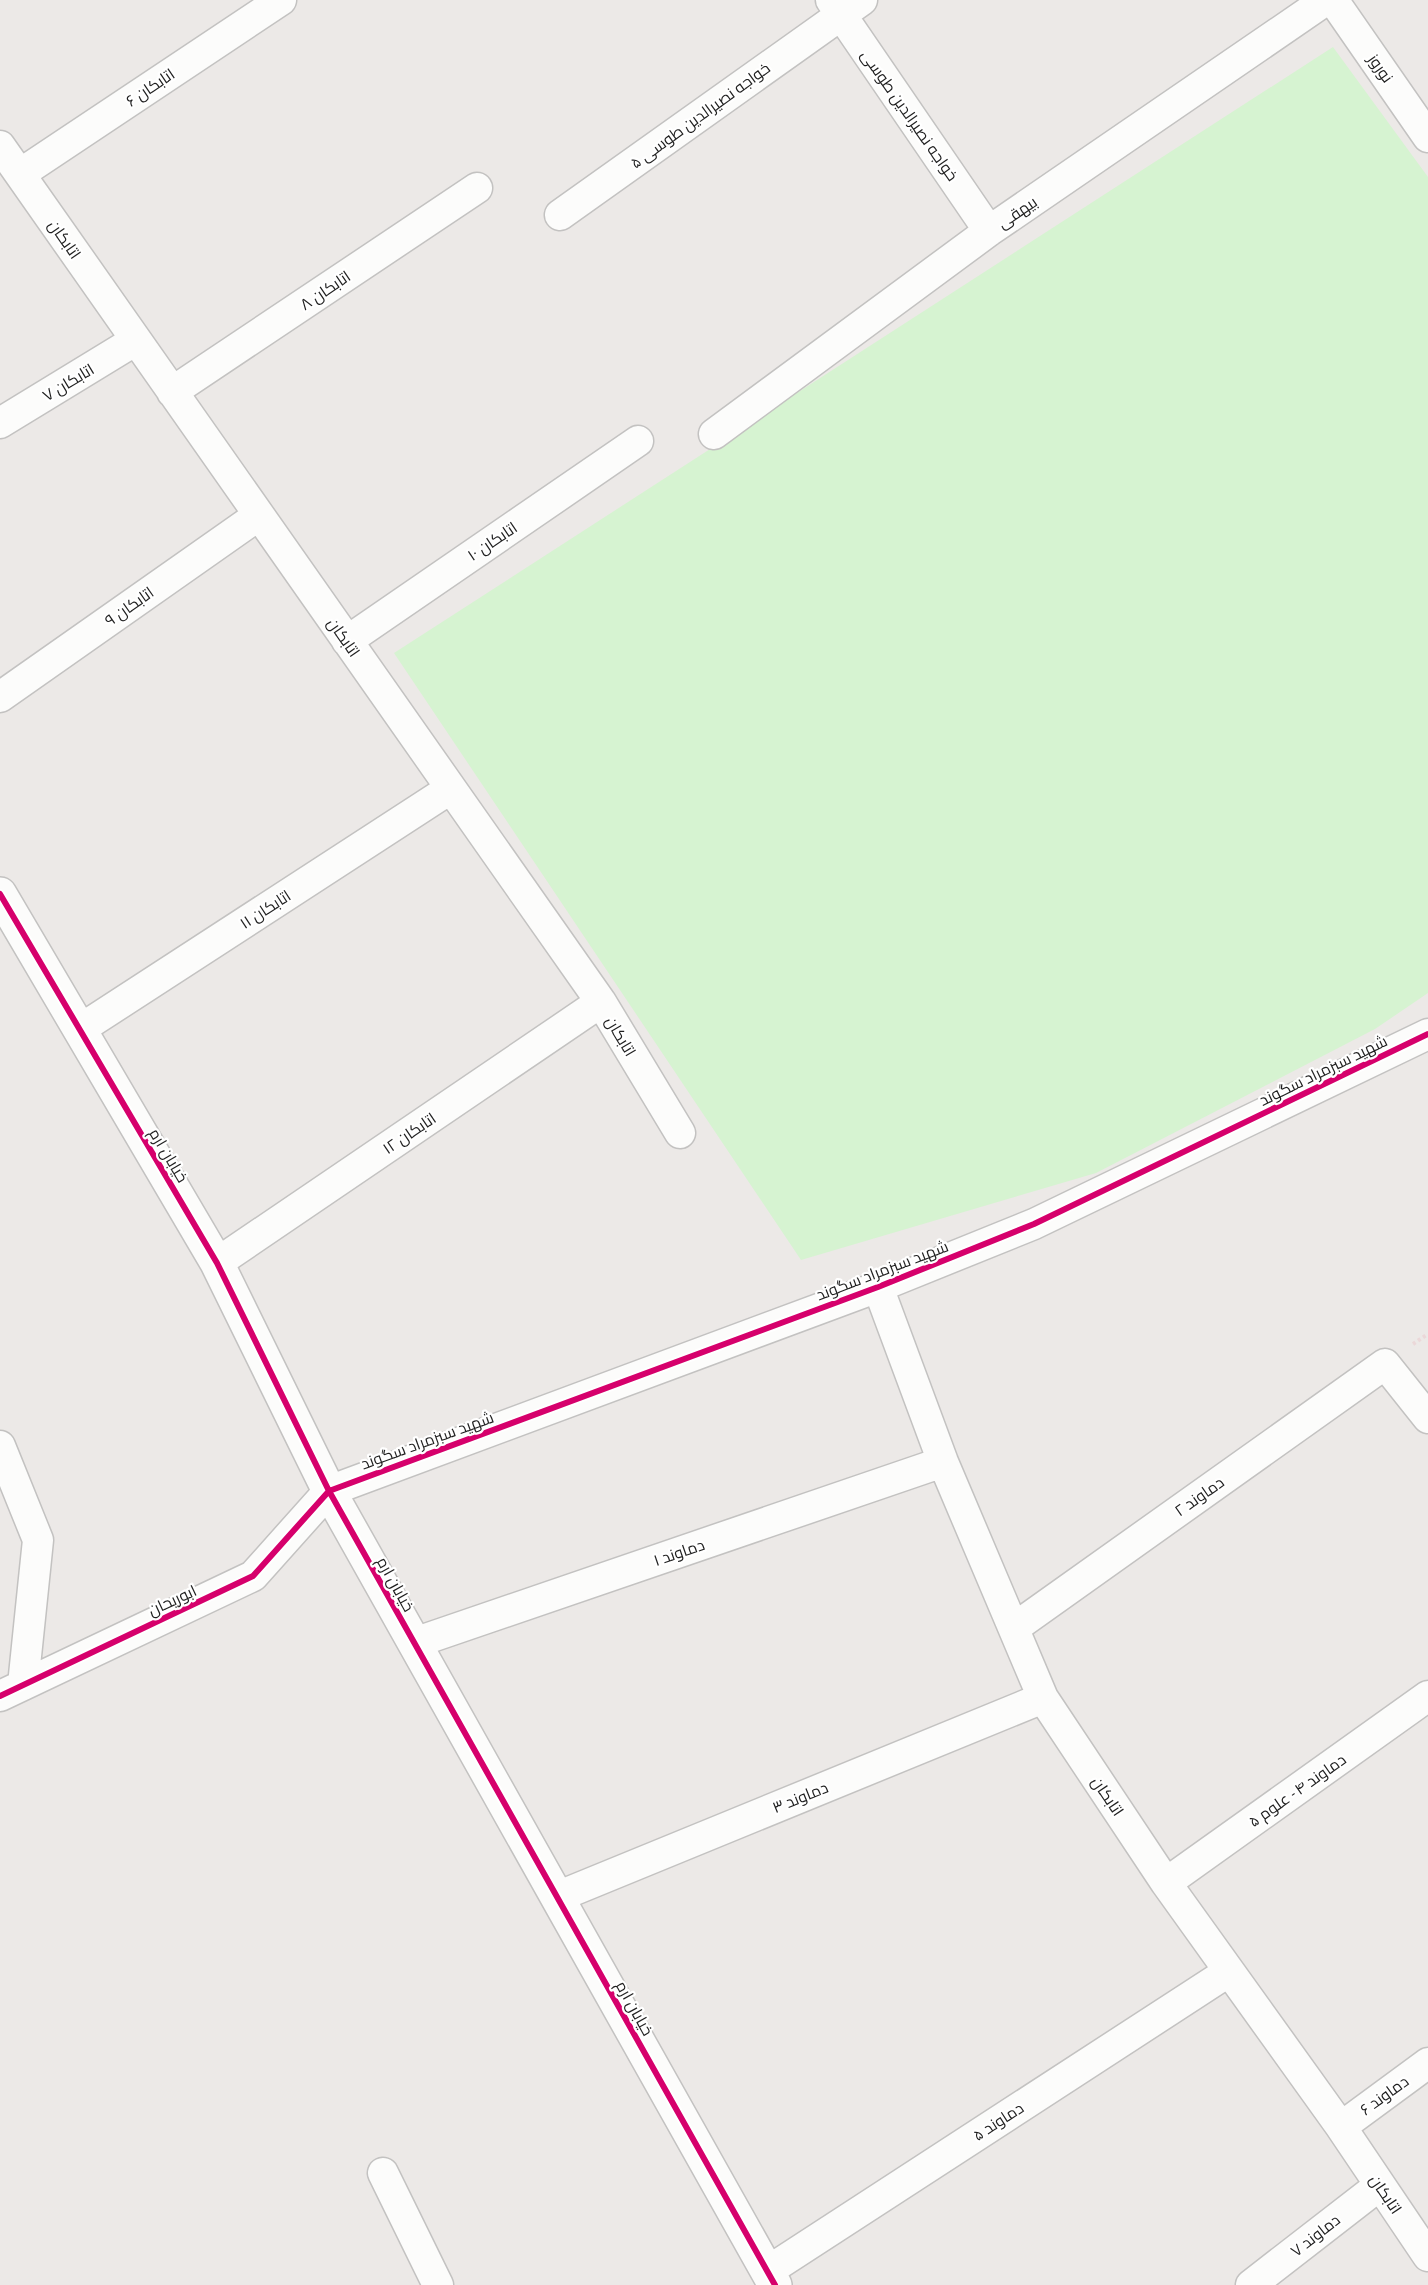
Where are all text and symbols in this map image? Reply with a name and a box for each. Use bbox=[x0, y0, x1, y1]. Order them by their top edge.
street label: خواجه نصیرالدین طوسی bbox=[856, 45, 963, 185]
street label: نوروز bbox=[1363, 49, 1398, 86]
street label: خواجه نصیرالدین طوسی ۵ bbox=[626, 57, 774, 173]
street label: اتابکان ۶ bbox=[122, 63, 179, 111]
street label: بیهقی bbox=[993, 191, 1041, 233]
street label: اتابکان bbox=[44, 215, 86, 263]
street label: اتابکان ۸ bbox=[296, 266, 355, 315]
street label: اتابکان ۷ bbox=[38, 359, 98, 406]
street label: اتابکان ۱۰ bbox=[463, 517, 521, 566]
street label: اتابکان ۹ bbox=[101, 582, 158, 631]
street label: اتابکان bbox=[323, 613, 365, 661]
street label: اتابکان ۱۱ bbox=[236, 885, 295, 934]
street label: اتابکان bbox=[600, 1012, 641, 1060]
street label: شهید سبزمراد سگوند bbox=[1256, 1030, 1391, 1111]
street label: اتابکان ۱۲ bbox=[378, 1108, 440, 1159]
street label: خیابان ارم bbox=[143, 1124, 193, 1187]
street label: شهید سبزمراد سگوند bbox=[813, 1236, 951, 1305]
street label: شهید سبزمراد سگوند bbox=[358, 1407, 497, 1474]
street label: دماوند ۲ bbox=[1170, 1472, 1228, 1520]
street label: دماوند ۱ bbox=[651, 1534, 707, 1570]
street label: خیابان ارم bbox=[371, 1553, 419, 1616]
street label: ابوریحان bbox=[145, 1580, 200, 1621]
street label: دماوند ۴ - علوم ۵ bbox=[1244, 1749, 1351, 1833]
street label: اتابکان bbox=[1087, 1772, 1128, 1820]
street label: دماوند ۳ bbox=[769, 1777, 831, 1817]
street label: خیابان ارم bbox=[610, 1977, 658, 2040]
street label: دماوند ۶ bbox=[1356, 2071, 1412, 2119]
street label: دماوند ۵ bbox=[969, 2097, 1027, 2145]
street label: اتابکان bbox=[1365, 2170, 1406, 2218]
street label: دماوند ۷ bbox=[1286, 2209, 1344, 2261]

